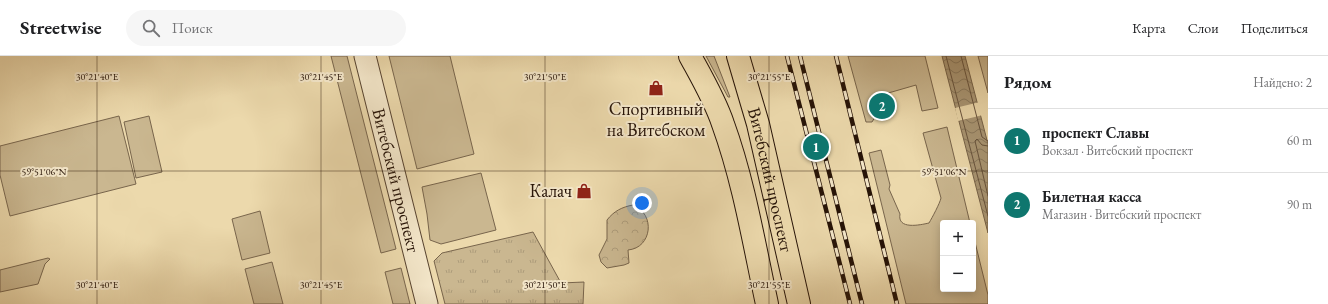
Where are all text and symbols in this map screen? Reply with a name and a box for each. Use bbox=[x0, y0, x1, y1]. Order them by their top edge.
search box bbox=[126, 10, 406, 46]
text: Streetwise bbox=[20, 15, 102, 40]
icon: search bbox=[140, 17, 162, 39]
text: Поиск bbox=[172, 18, 213, 37]
text: Карта bbox=[1132, 19, 1166, 37]
text: Слои bbox=[1188, 19, 1219, 37]
text: Поделиться bbox=[1241, 19, 1308, 37]
text: 30°21'40"E bbox=[76, 70, 119, 83]
text: 30°21'45"E bbox=[300, 70, 343, 83]
text: 30°21'50"E bbox=[524, 70, 567, 83]
text: 30°21'55"E bbox=[748, 70, 791, 83]
text: Рядом bbox=[1004, 71, 1052, 93]
text: Найдено: 2 bbox=[1253, 74, 1312, 91]
shop icon: Спортивный на Витебском bbox=[647, 79, 665, 97]
pin: 2 bbox=[869, 91, 895, 121]
place label: Спортивный на Витебском bbox=[607, 97, 706, 141]
street label: Витебский проспект bbox=[743, 105, 799, 255]
street label: Витебский проспект bbox=[367, 106, 426, 255]
text: проспект Славы bbox=[1042, 123, 1149, 142]
pin: 1 bbox=[803, 132, 829, 162]
text: 1 bbox=[1014, 132, 1020, 149]
text: 60 m bbox=[1287, 132, 1312, 149]
text: Вокзал · Витебский проспект bbox=[1042, 142, 1193, 159]
text: 59°51'06"N bbox=[22, 165, 67, 178]
text: 59°51'06"N bbox=[922, 165, 967, 178]
place label: Калач bbox=[529, 179, 572, 202]
shop icon: Калач bbox=[575, 182, 593, 200]
text: Билетная касса bbox=[1042, 187, 1142, 206]
your location bbox=[632, 193, 652, 213]
text: 2 bbox=[1014, 196, 1020, 213]
text: 90 m bbox=[1287, 196, 1312, 213]
text: Магазин · Витебский проспект bbox=[1042, 206, 1201, 223]
map controls bbox=[940, 220, 976, 292]
button: + bbox=[940, 220, 976, 256]
button: − bbox=[940, 256, 976, 292]
text: 30°21'40"E bbox=[76, 278, 119, 291]
text: 30°21'45"E bbox=[300, 278, 343, 291]
text: 30°21'50"E bbox=[524, 278, 567, 291]
text: 30°21'55"E bbox=[748, 278, 791, 291]

